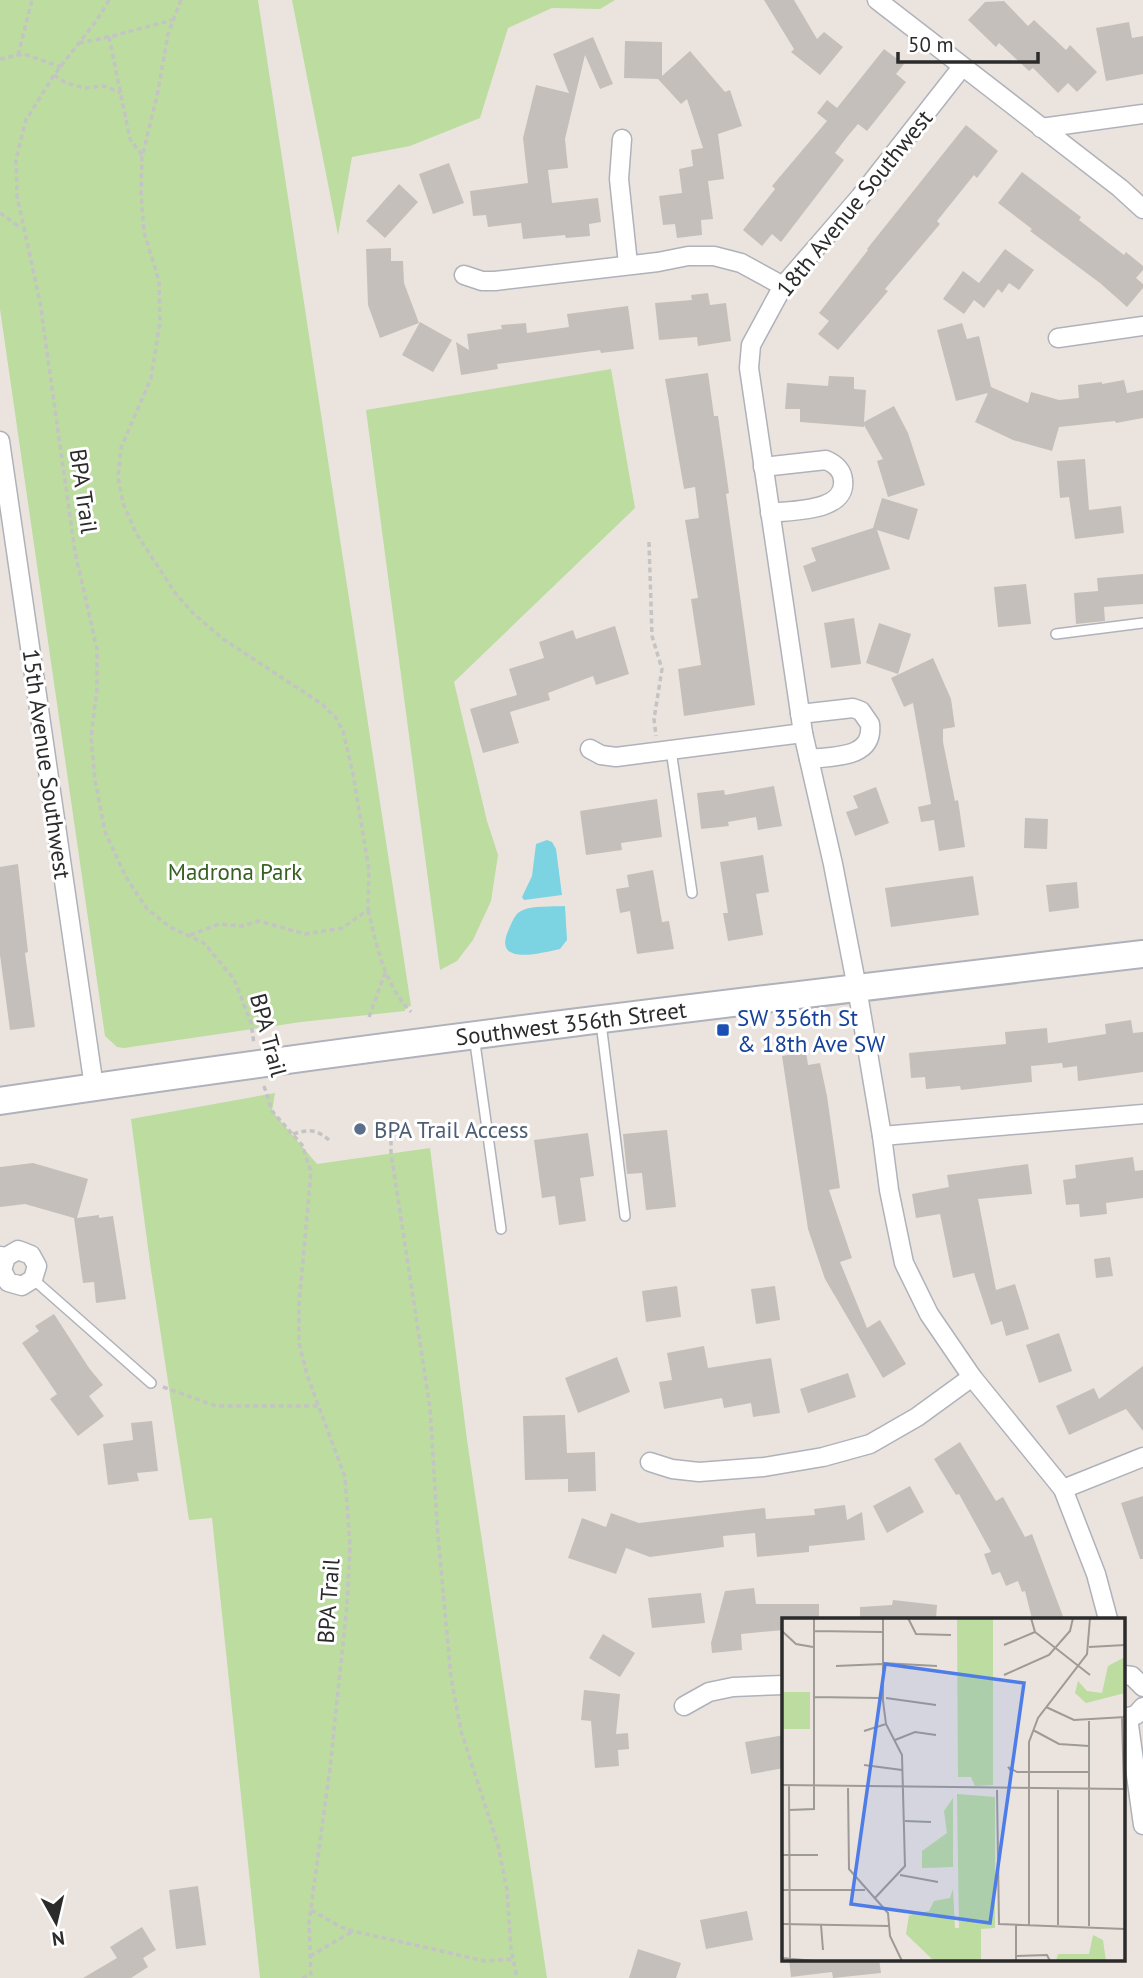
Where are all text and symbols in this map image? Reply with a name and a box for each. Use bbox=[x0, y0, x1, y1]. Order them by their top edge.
scale bar bbox=[898, 21, 1038, 65]
text: 50 m bbox=[908, 31, 954, 58]
street label: 18th Avenue Southwest bbox=[770, 104, 938, 302]
street label: BPA Trail bbox=[64, 447, 104, 535]
street label: 15th Avenue Southwest bbox=[16, 647, 78, 881]
park label: Madrona Park bbox=[168, 857, 302, 886]
street label: BPA Trail bbox=[244, 990, 294, 1080]
street label: Southwest 356th Street bbox=[454, 994, 688, 1052]
place label: SW 356th St & 18th Ave SW bbox=[737, 1003, 885, 1058]
marker: SW 356th St & 18th Ave SW bbox=[715, 1022, 731, 1038]
place label: BPA Trail Access bbox=[374, 1115, 529, 1144]
marker: BPA Trail Access bbox=[352, 1121, 368, 1137]
street label: BPA Trail bbox=[311, 1557, 345, 1645]
inset map bbox=[782, 1618, 1126, 1960]
north arrow bbox=[21, 1887, 91, 1957]
text: N bbox=[51, 1926, 66, 1952]

